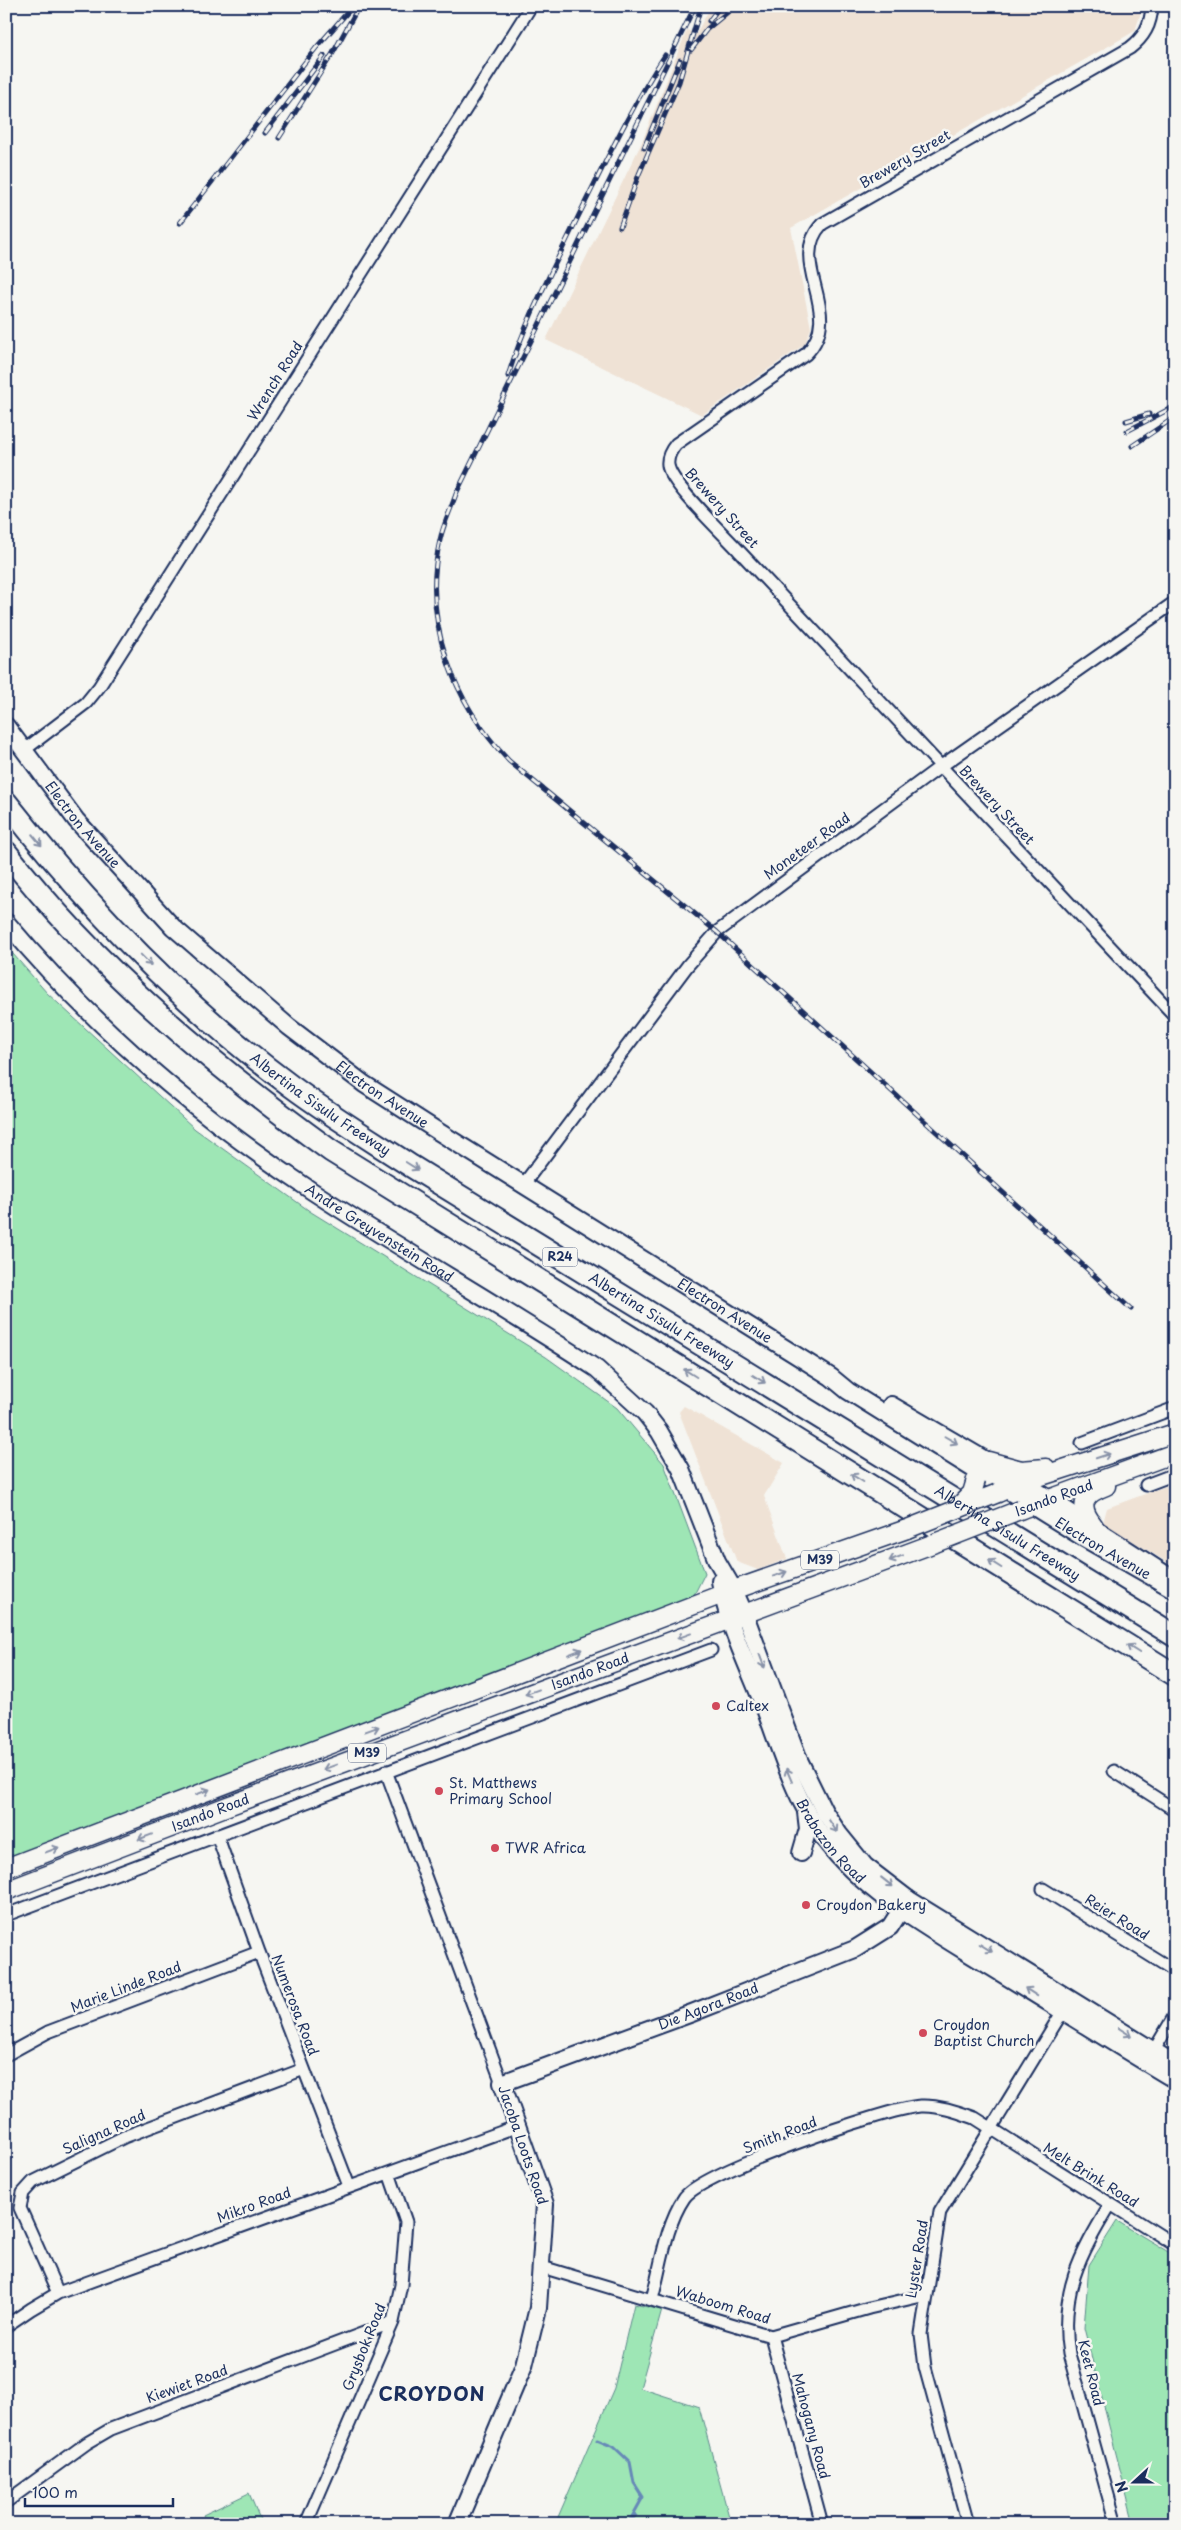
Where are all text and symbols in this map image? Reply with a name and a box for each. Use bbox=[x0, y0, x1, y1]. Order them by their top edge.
street label: Brewery Street bbox=[855, 124, 954, 193]
street label: Wrench Road bbox=[242, 337, 307, 425]
street label: Brewery Street bbox=[680, 463, 765, 553]
street label: Brewery Street bbox=[955, 760, 1040, 849]
street label: Electron Avenue bbox=[40, 776, 126, 873]
street label: Moneteer Road bbox=[759, 807, 854, 884]
one-way arrow bbox=[31, 833, 42, 846]
one-way arrow bbox=[140, 954, 152, 967]
street label: Albertina Sisulu Freeway bbox=[246, 1047, 395, 1160]
street label: Electron Avenue bbox=[332, 1055, 433, 1133]
one-way arrow bbox=[405, 1161, 419, 1172]
street label: Andre Greyvenstein Road bbox=[301, 1178, 458, 1287]
road number: R24 bbox=[542, 1248, 578, 1266]
street label: Albertina Sisulu Freeway bbox=[585, 1267, 739, 1373]
street label: Electron Avenue bbox=[674, 1273, 777, 1348]
one-way arrow bbox=[683, 1368, 697, 1378]
one-way arrow bbox=[752, 1375, 766, 1385]
one-way arrow bbox=[943, 1435, 957, 1445]
one-way arrow bbox=[1094, 1451, 1110, 1460]
one-way arrow bbox=[851, 1473, 865, 1483]
street label: Isando Road bbox=[1012, 1474, 1096, 1521]
street label: Albertina Sisulu Freeway bbox=[931, 1480, 1084, 1585]
street label: Electron Avenue bbox=[1051, 1512, 1155, 1584]
road number: M39 bbox=[801, 1550, 839, 1570]
one-way arrow bbox=[888, 1554, 904, 1563]
one-way arrow bbox=[989, 1558, 1003, 1568]
one-way arrow bbox=[772, 1569, 787, 1578]
one-way arrow bbox=[677, 1632, 692, 1641]
one-way arrow bbox=[1127, 1644, 1141, 1654]
one-way arrow bbox=[567, 1646, 582, 1656]
street label: Isando Road bbox=[548, 1647, 632, 1695]
one-way arrow bbox=[758, 1653, 767, 1668]
one-way arrow bbox=[524, 1688, 540, 1697]
place label: Caltex bbox=[726, 1695, 769, 1716]
marker: Caltex bbox=[710, 1700, 722, 1712]
one-way arrow bbox=[364, 1724, 379, 1733]
road number: M39 bbox=[348, 1744, 386, 1762]
one-way arrow bbox=[323, 1763, 338, 1772]
one-way arrow bbox=[784, 1768, 794, 1783]
place label: St. Matthews Primary School bbox=[449, 1772, 552, 1809]
marker: St. Matthews Primary School bbox=[433, 1785, 445, 1797]
one-way arrow bbox=[195, 1787, 210, 1796]
street label: Isando Road bbox=[168, 1788, 252, 1837]
street label: Brabazon Road bbox=[791, 1795, 871, 1888]
one-way arrow bbox=[829, 1818, 839, 1832]
one-way arrow bbox=[138, 1833, 153, 1842]
place label: TWR Africa bbox=[505, 1837, 587, 1858]
marker: TWR Africa bbox=[489, 1842, 501, 1854]
one-way arrow bbox=[43, 1845, 59, 1854]
one-way arrow bbox=[880, 1877, 893, 1888]
street label: Reier Road bbox=[1081, 1888, 1154, 1945]
place label: Croydon Bakery bbox=[816, 1894, 926, 1915]
marker: Croydon Bakery bbox=[800, 1899, 812, 1911]
one-way arrow bbox=[978, 1943, 992, 1953]
street label: Numerosa Road bbox=[267, 1951, 324, 2058]
street label: Marie Linde Road bbox=[67, 1956, 184, 2017]
street label: Die Agora Road bbox=[655, 1977, 761, 2035]
one-way arrow bbox=[1024, 1986, 1038, 1996]
place label: Croydon Baptist Church bbox=[933, 2014, 1034, 2051]
marker: Croydon Baptist Church bbox=[917, 2027, 929, 2039]
one-way arrow bbox=[1117, 2028, 1131, 2038]
street label: Jacoba Loots Road bbox=[493, 2082, 554, 2207]
street label: Saligna Road bbox=[59, 2104, 149, 2159]
street label: Smith Road bbox=[740, 2111, 820, 2158]
street label: Melt Brink Road bbox=[1040, 2137, 1143, 2212]
street label: Mikro Road bbox=[214, 2181, 294, 2228]
street label: Lyster Road bbox=[900, 2218, 933, 2300]
street label: Waboom Road bbox=[673, 2280, 773, 2329]
street label: Grysbok Road bbox=[336, 2300, 391, 2394]
street label: Keet Road bbox=[1073, 2338, 1110, 2408]
street label: Kiewiet Road bbox=[143, 2359, 231, 2408]
street label: Mahogany Road bbox=[787, 2370, 836, 2481]
district label: CROYDON bbox=[378, 2379, 486, 2407]
north arrow bbox=[1108, 2458, 1158, 2508]
scale bar bbox=[25, 2475, 172, 2507]
text: N bbox=[1110, 2478, 1133, 2496]
text: 100 m bbox=[32, 2480, 78, 2503]

